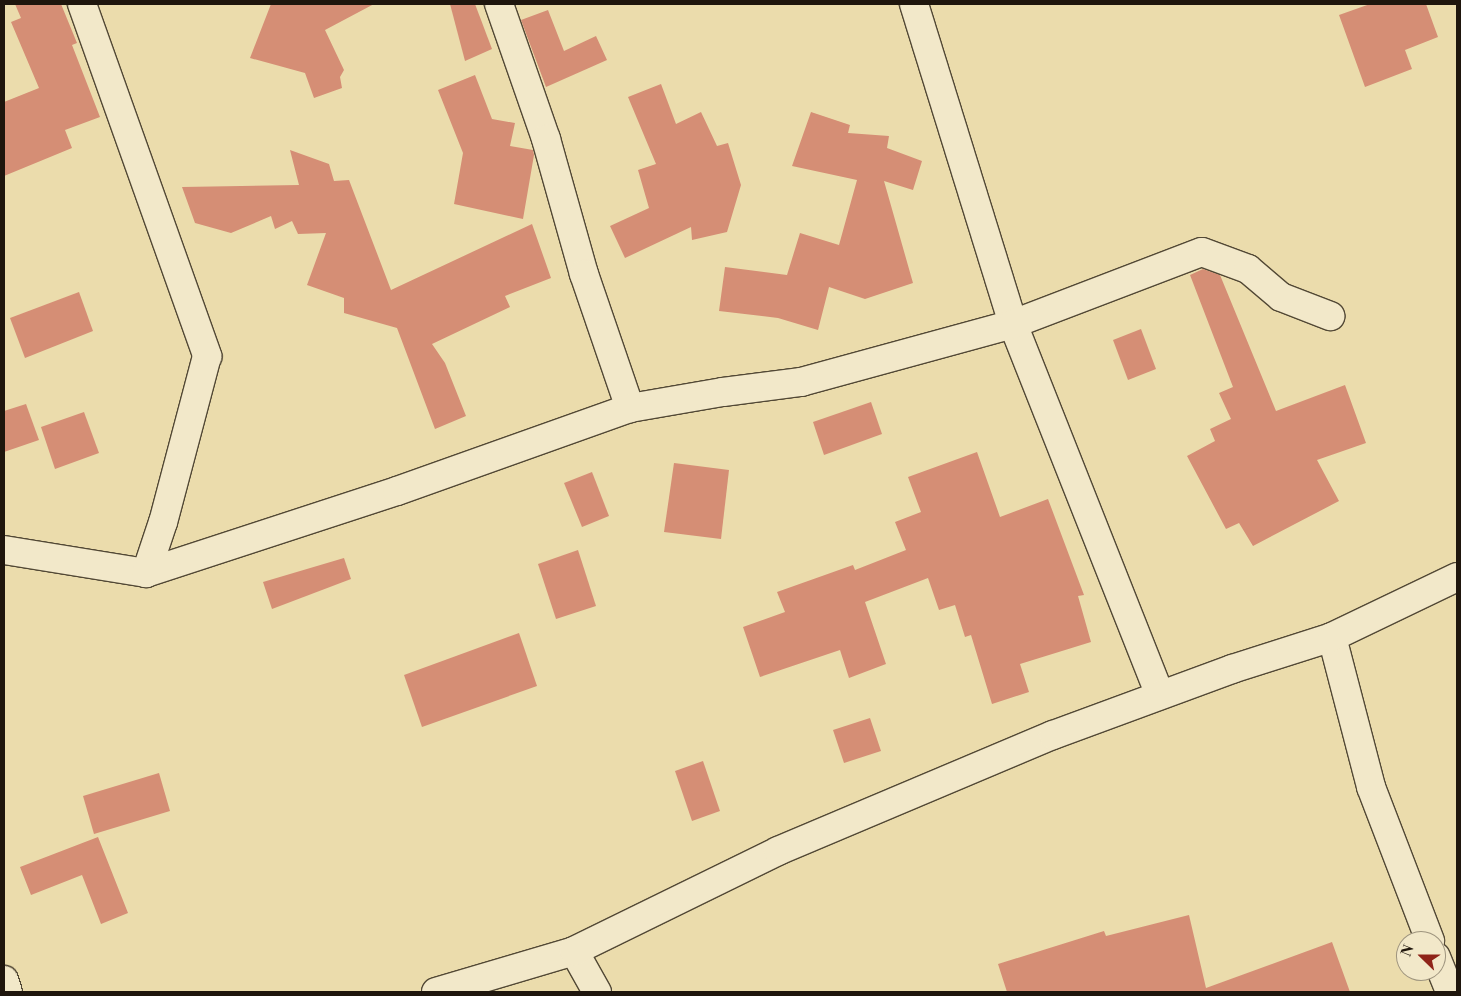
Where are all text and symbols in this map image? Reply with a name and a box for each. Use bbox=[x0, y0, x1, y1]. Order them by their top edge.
north arrow bbox=[1396, 931, 1446, 981]
text: N bbox=[1398, 942, 1418, 959]

